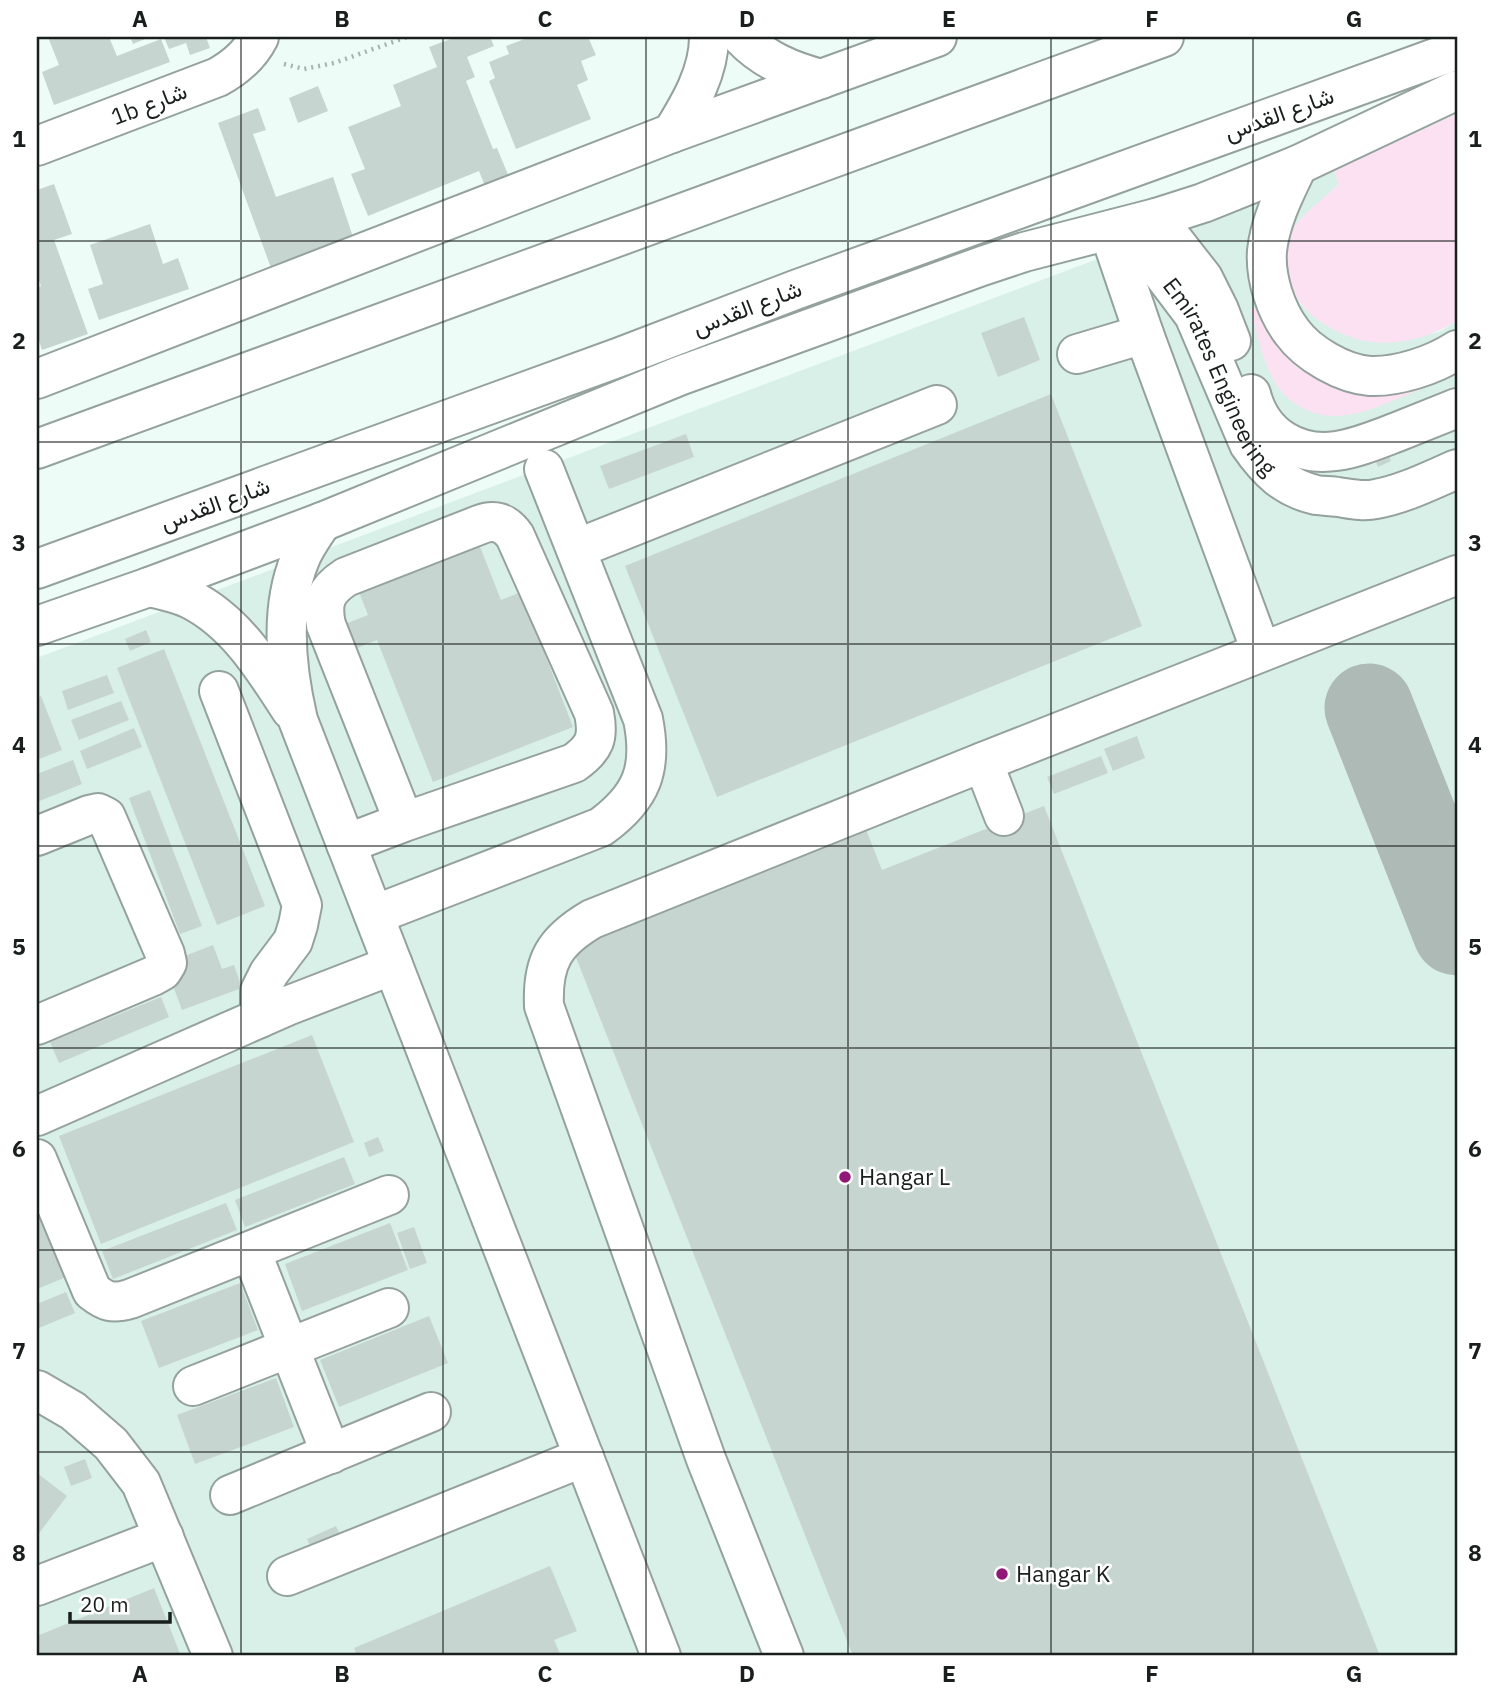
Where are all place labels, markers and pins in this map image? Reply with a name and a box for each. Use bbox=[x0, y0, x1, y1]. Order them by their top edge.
place label: Hangar L bbox=[859, 1161, 950, 1191]
marker: Hangar L bbox=[837, 1169, 853, 1185]
place label: Hangar K bbox=[1016, 1558, 1111, 1588]
marker: Hangar K bbox=[994, 1566, 1010, 1582]

